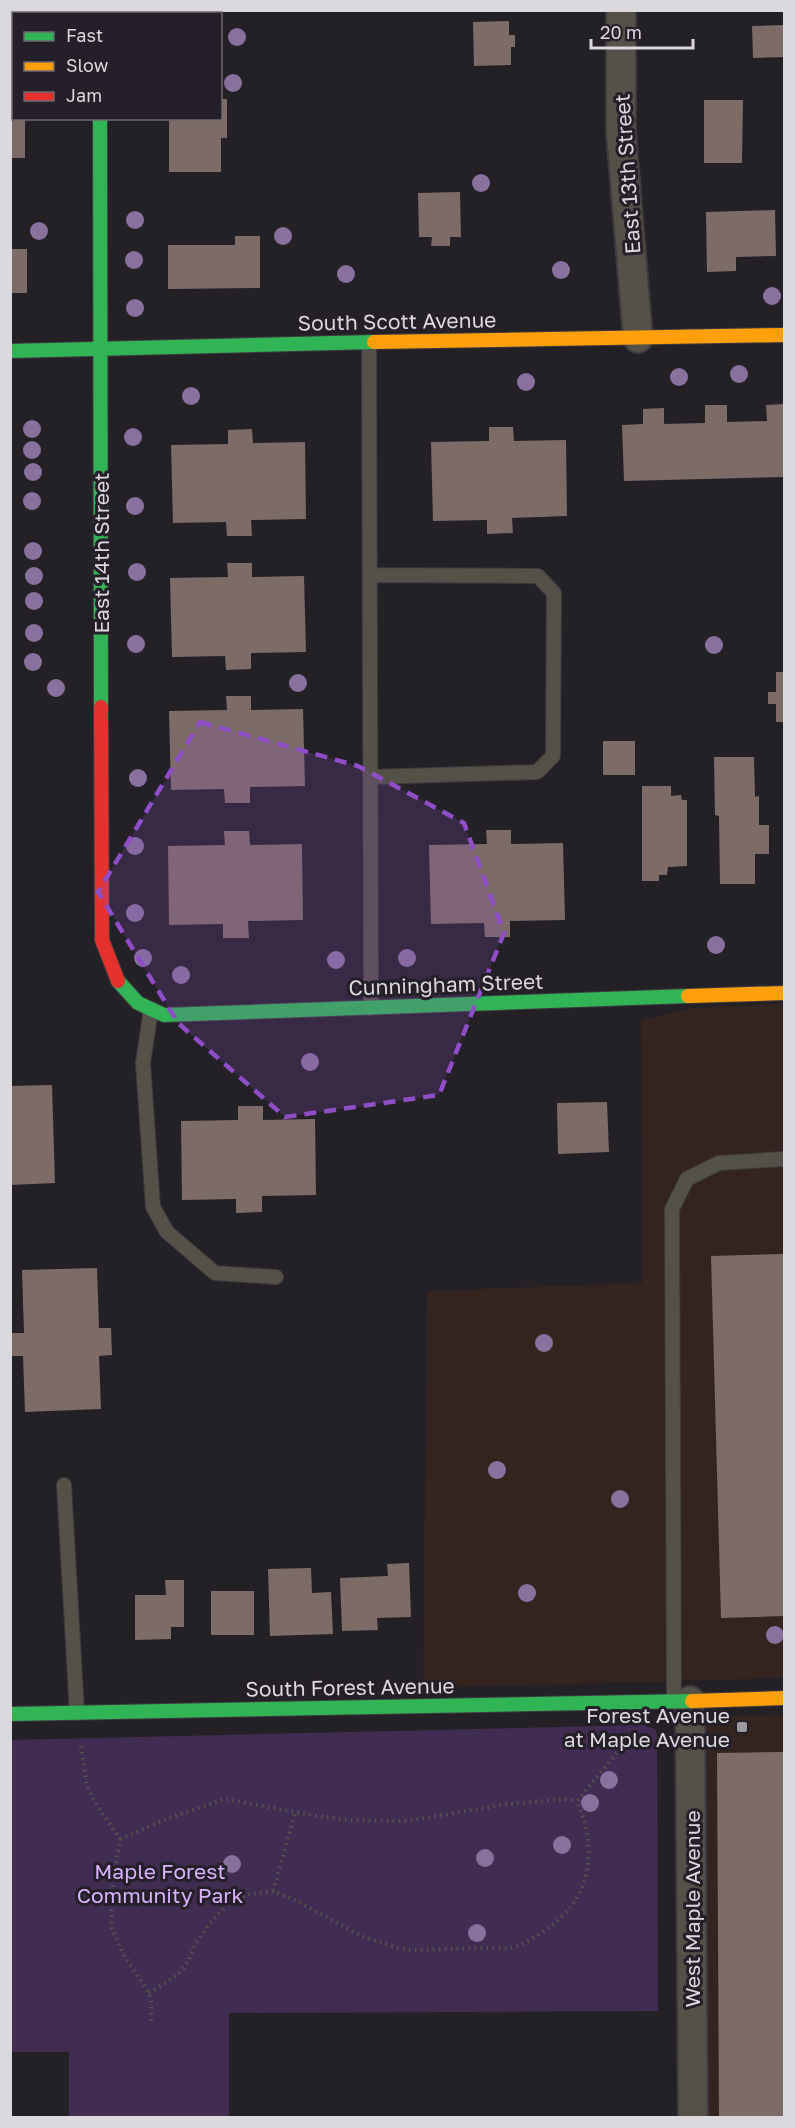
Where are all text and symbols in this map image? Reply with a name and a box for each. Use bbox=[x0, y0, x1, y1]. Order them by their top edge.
legend bbox=[12, 12, 222, 120]
scale bar bbox=[591, 12, 693, 50]
text: 20 m bbox=[600, 21, 642, 43]
text: Fast bbox=[66, 24, 103, 46]
text: Slow bbox=[66, 54, 109, 76]
text: Jam bbox=[66, 84, 102, 106]
street label: East 13th Street bbox=[608, 93, 646, 255]
street label: South Scott Avenue bbox=[297, 306, 497, 336]
street label: East 14th Street bbox=[88, 473, 114, 633]
street label: Cunningham Street bbox=[348, 968, 544, 1000]
street label: South Forest Avenue bbox=[245, 1672, 455, 1702]
place label: Forest Avenue at Maple Avenue bbox=[564, 1702, 730, 1752]
marker: Forest Avenue at Maple Avenue bbox=[735, 1720, 749, 1734]
street label: West Maple Avenue bbox=[679, 1810, 705, 2008]
park label: Maple Forest Community Park bbox=[77, 1858, 243, 1908]

